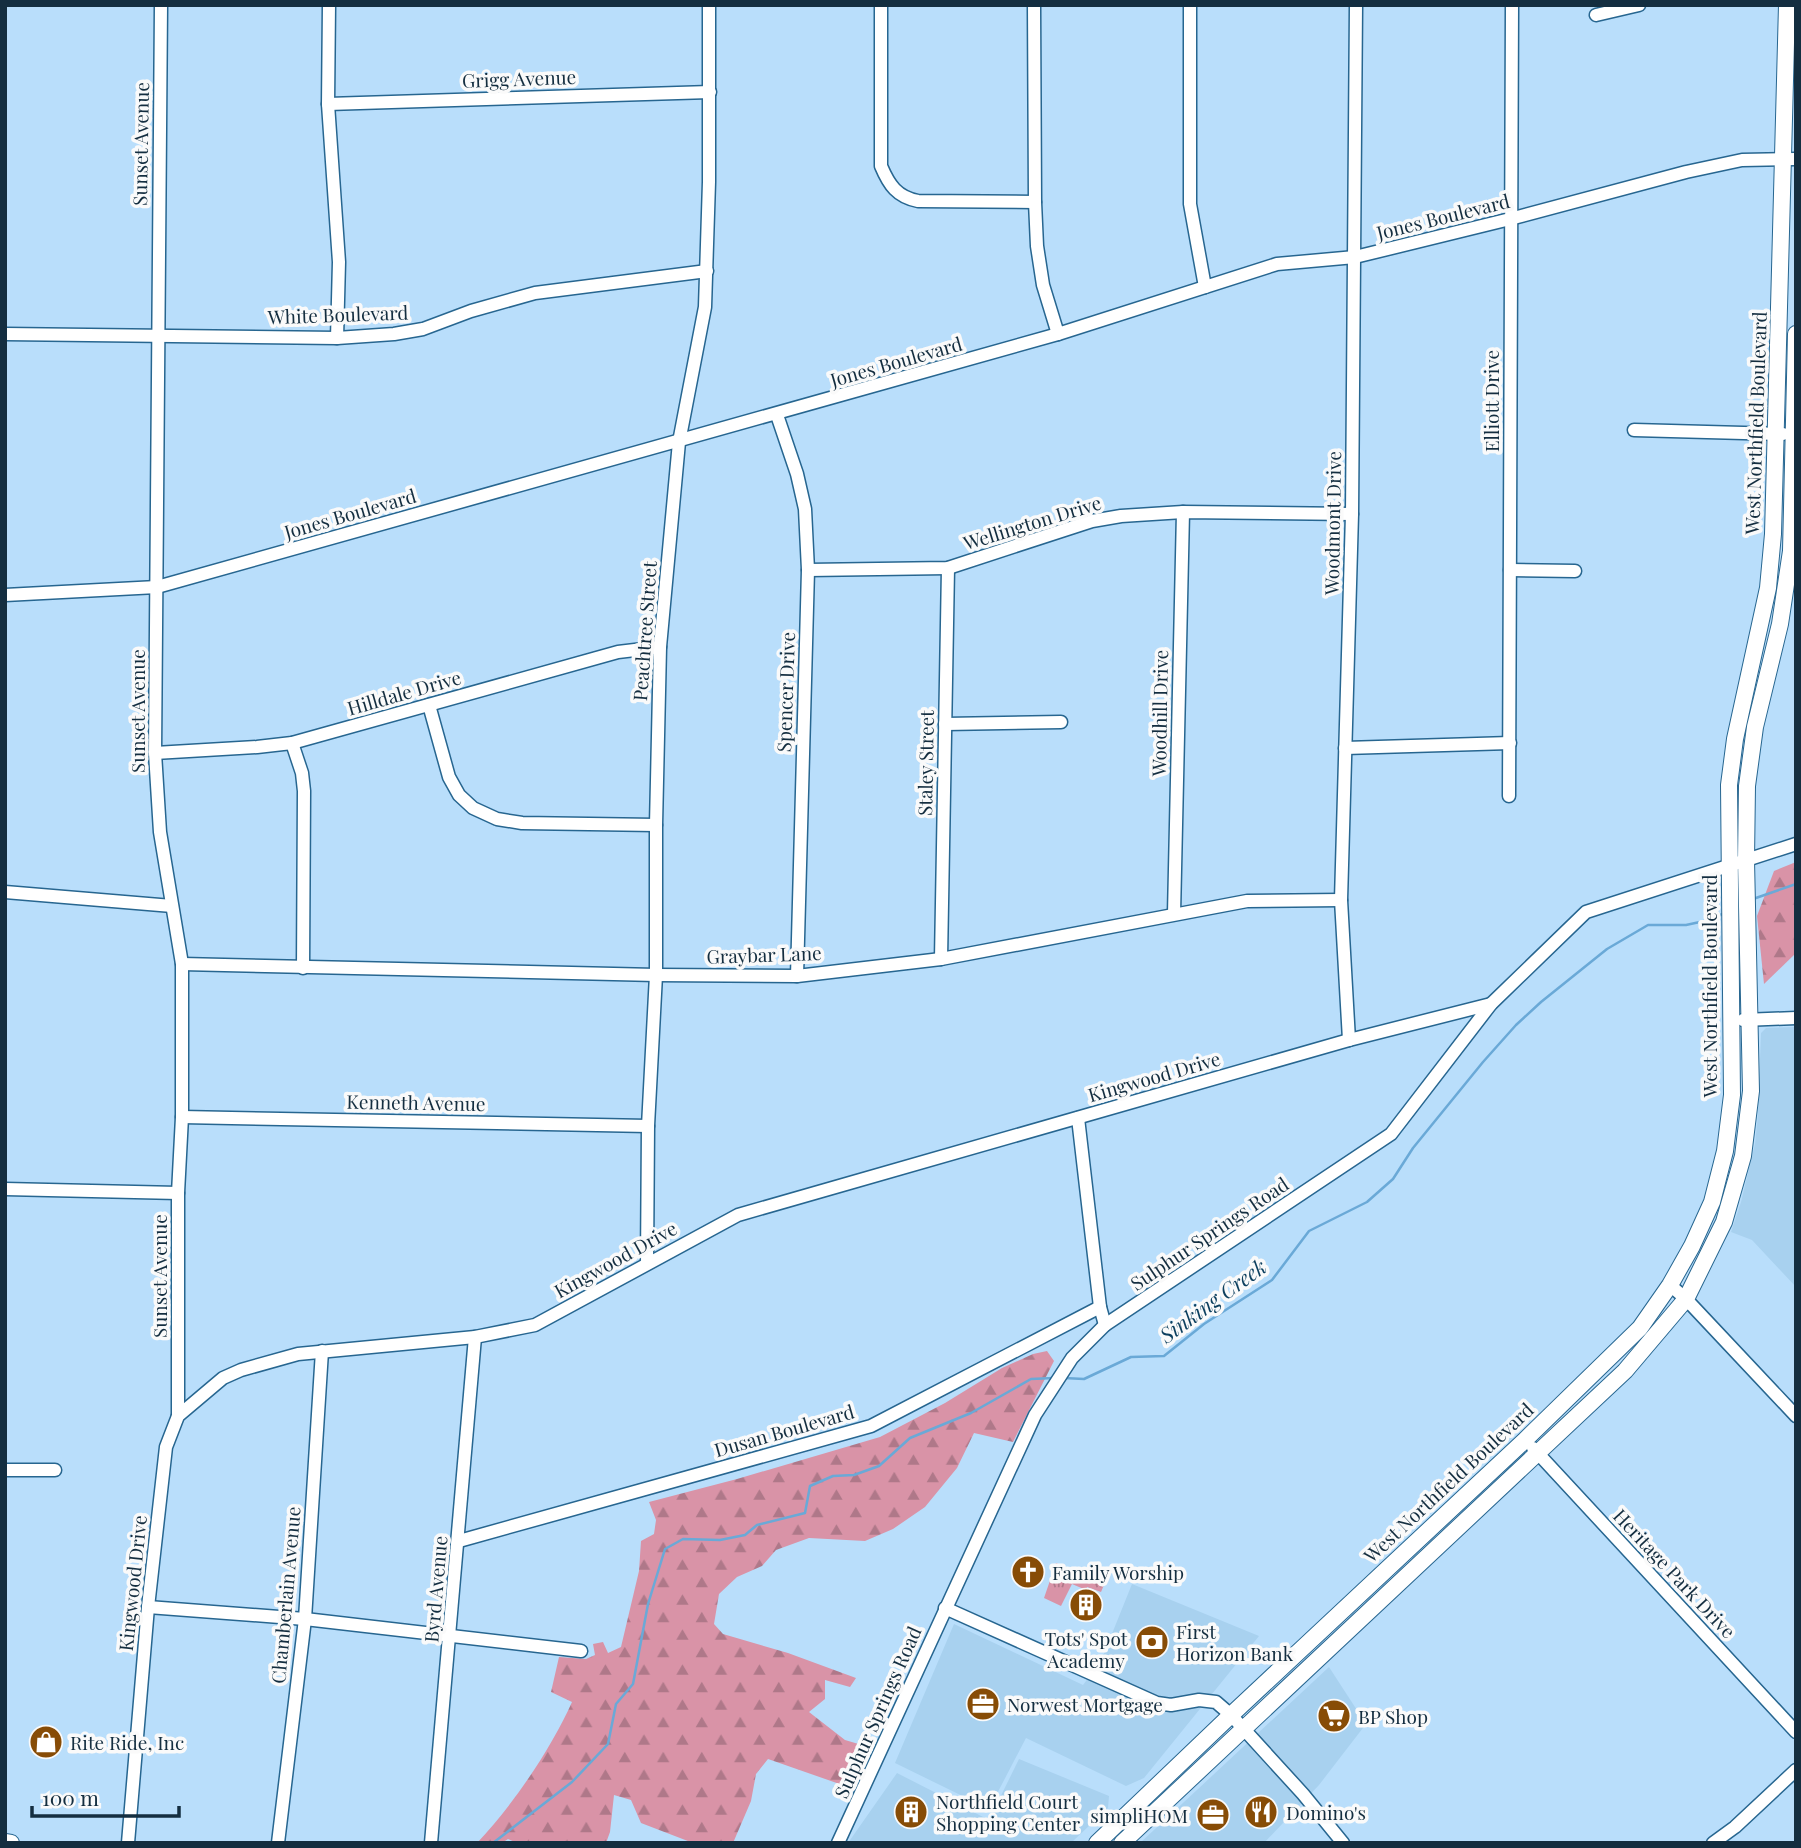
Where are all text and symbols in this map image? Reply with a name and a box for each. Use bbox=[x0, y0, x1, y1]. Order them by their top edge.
street label: Grigg Avenue bbox=[461, 63, 577, 93]
street label: Sunset Avenue bbox=[126, 82, 154, 206]
street label: Jones Boulevard bbox=[1373, 187, 1512, 245]
street label: White Boulevard bbox=[266, 299, 409, 329]
street label: West Northfield Boulevard bbox=[1738, 311, 1772, 536]
street label: Jones Boulevard bbox=[826, 330, 965, 393]
street label: Elliott Drive bbox=[1478, 350, 1504, 452]
street label: Woodmont Drive bbox=[1318, 451, 1346, 596]
street label: Jones Boulevard bbox=[280, 482, 419, 545]
street label: Wellington Drive bbox=[959, 489, 1104, 556]
street label: Peachtree Street bbox=[626, 560, 662, 702]
street label: Spencer Drive bbox=[770, 631, 800, 753]
street label: Sunset Avenue bbox=[124, 649, 150, 773]
street label: Woodhill Drive bbox=[1145, 649, 1173, 778]
street label: Hilldale Drive bbox=[344, 663, 464, 721]
street label: Staley Street bbox=[911, 710, 939, 816]
street label: West Northfield Boulevard bbox=[1696, 874, 1722, 1099]
street label: Graybar Lane bbox=[706, 939, 822, 969]
street label: Kingwood Drive bbox=[1085, 1045, 1223, 1107]
street label: Kenneth Avenue bbox=[346, 1088, 486, 1116]
street label: Sulphur Springs Road bbox=[1125, 1170, 1293, 1296]
street label: Sunset Avenue bbox=[146, 1214, 172, 1338]
street label: Kingwood Drive bbox=[549, 1215, 681, 1303]
water label: Sinking Creek bbox=[1152, 1252, 1271, 1349]
street label: West Northfield Boulevard bbox=[1357, 1396, 1538, 1568]
street label: Dusan Boulevard bbox=[711, 1398, 857, 1462]
street label: Heritage Park Drive bbox=[1608, 1503, 1742, 1643]
street label: Chamberlain Avenue bbox=[264, 1505, 306, 1685]
street label: Kingwood Drive bbox=[112, 1514, 152, 1652]
street label: Byrd Avenue bbox=[417, 1535, 453, 1643]
church icon: Family Worship bbox=[1009, 1553, 1047, 1591]
place label: Family Worship bbox=[1052, 1559, 1184, 1585]
building icon: Tots' Spot Academy bbox=[1067, 1586, 1105, 1624]
place label: First Horizon Bank bbox=[1176, 1618, 1294, 1666]
street label: Sulphur Springs Road bbox=[827, 1622, 927, 1802]
bank icon: First Horizon Bank bbox=[1133, 1623, 1171, 1661]
place label: Tots' Spot Academy bbox=[1044, 1625, 1128, 1673]
office icon: Norwest Mortgage bbox=[964, 1685, 1002, 1723]
place label: Norwest Mortgage bbox=[1007, 1691, 1163, 1717]
supermarket icon: BP Shop bbox=[1315, 1697, 1353, 1735]
place label: BP Shop bbox=[1358, 1703, 1428, 1729]
shop icon: Rite Ride, Inc bbox=[27, 1723, 65, 1761]
place label: Rite Ride, Inc bbox=[70, 1729, 184, 1755]
scale bar bbox=[32, 1774, 178, 1818]
text: 100 m bbox=[42, 1783, 99, 1811]
place label: Northfield Court Shopping Center bbox=[936, 1788, 1081, 1836]
building icon: Northfield Court Shopping Center bbox=[892, 1793, 930, 1831]
restaurant icon: Domino's bbox=[1242, 1793, 1280, 1831]
office icon: simpliHOM bbox=[1194, 1796, 1232, 1834]
place label: Domino's bbox=[1286, 1799, 1366, 1825]
place label: simpliHOM bbox=[1090, 1802, 1188, 1828]

